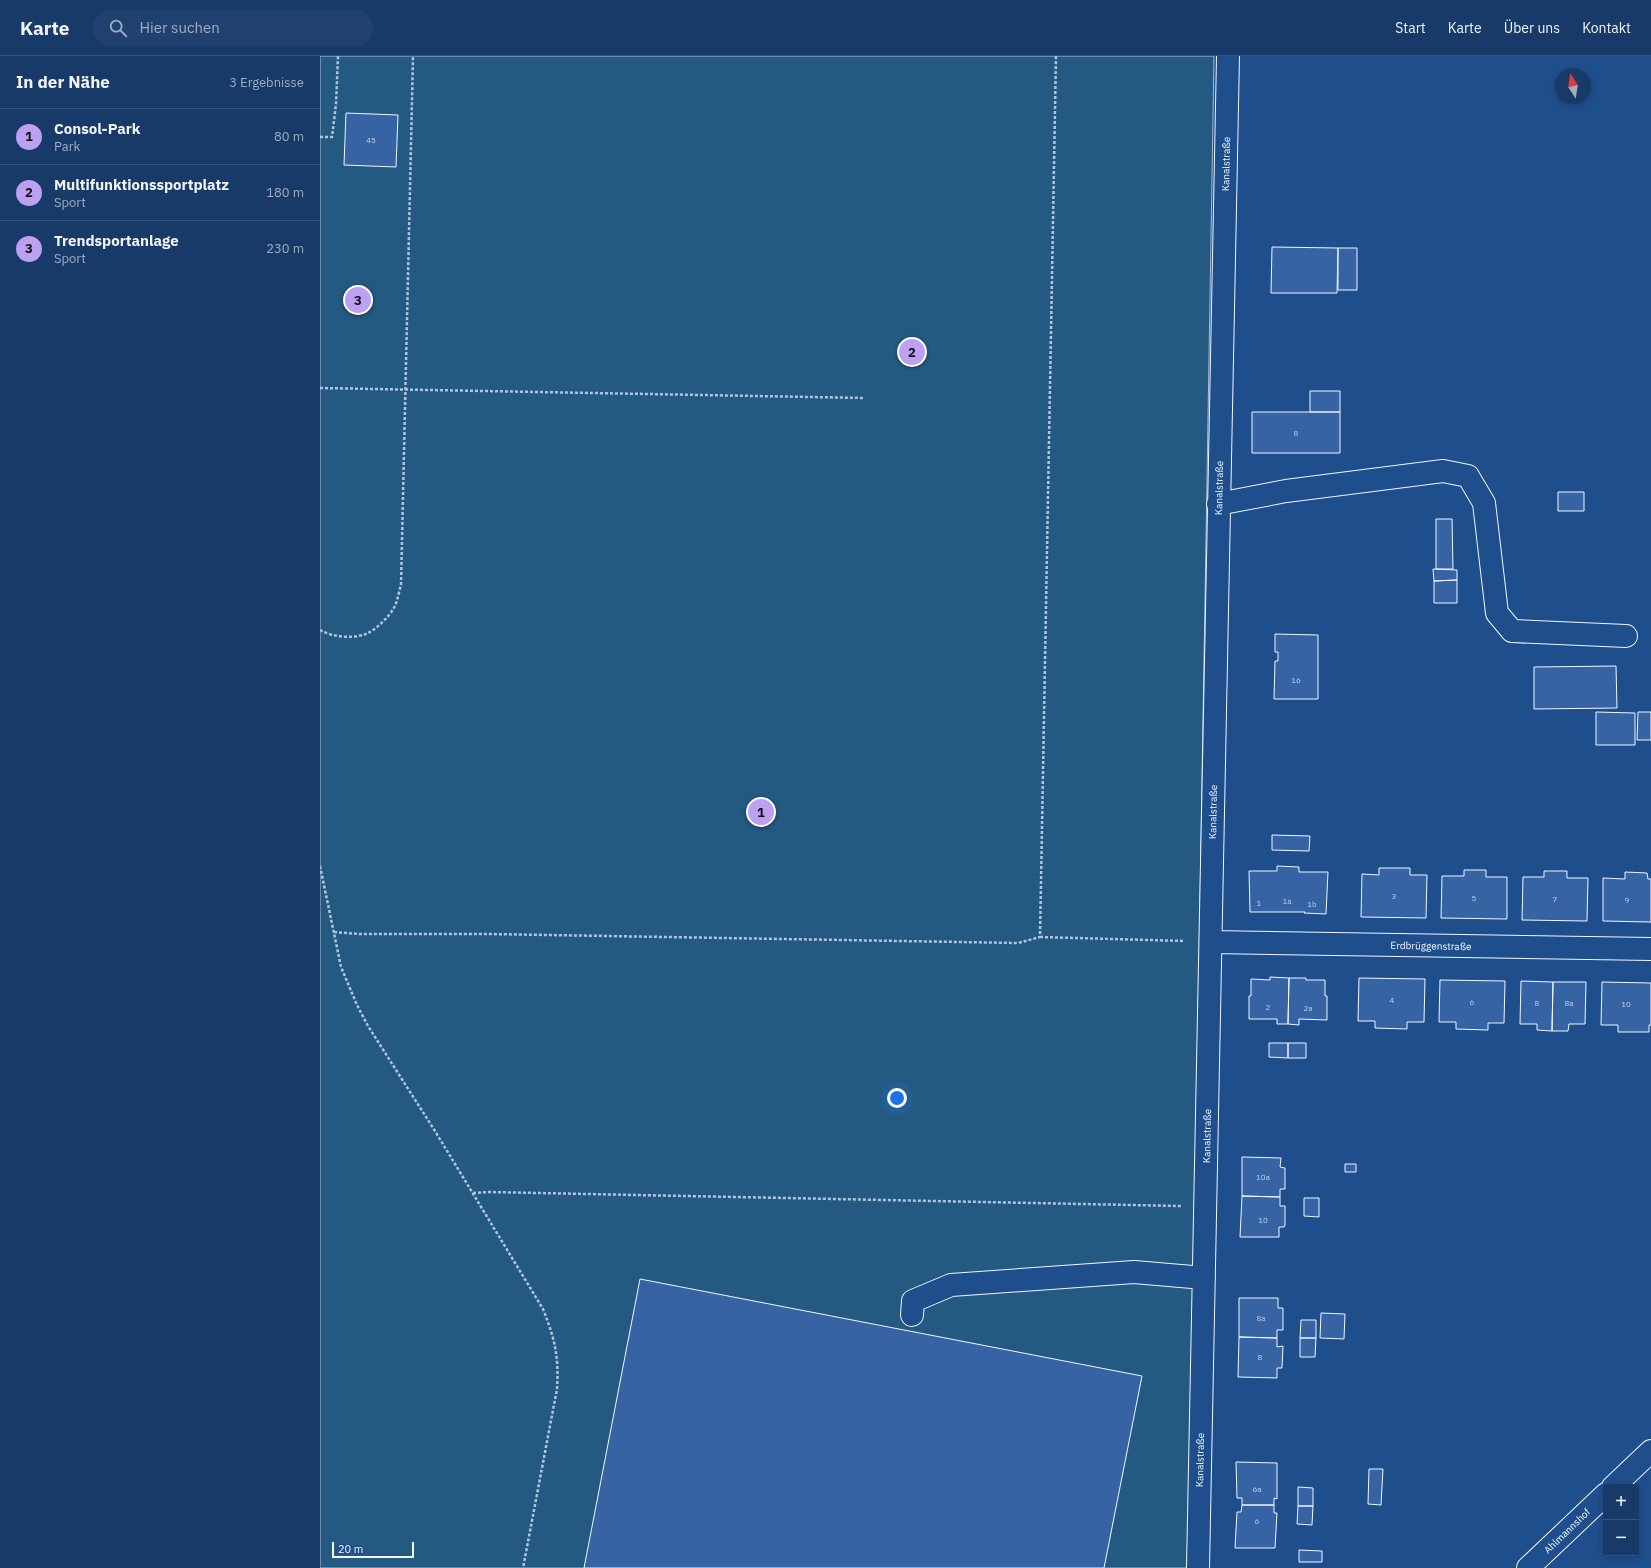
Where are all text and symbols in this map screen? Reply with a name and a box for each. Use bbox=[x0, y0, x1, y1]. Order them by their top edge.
search box bbox=[93, 10, 373, 46]
text: Karte bbox=[20, 16, 69, 40]
icon: search bbox=[107, 17, 129, 39]
text: Hier suchen bbox=[139, 18, 220, 37]
text: Start bbox=[1395, 19, 1426, 37]
text: Karte bbox=[1448, 19, 1482, 37]
text: Über uns bbox=[1504, 19, 1560, 37]
text: Kontakt bbox=[1582, 19, 1631, 37]
north arrow bbox=[1555, 68, 1591, 104]
text: In der Nähe bbox=[16, 71, 110, 93]
text: 3 Ergebnisse bbox=[229, 74, 304, 91]
text: Consol-Park bbox=[54, 119, 141, 138]
text: 1 bbox=[25, 128, 33, 145]
text: 80 m bbox=[274, 128, 304, 145]
house number: 45 bbox=[366, 135, 376, 145]
street label: Kanalstraße bbox=[1219, 136, 1233, 191]
text: Park bbox=[54, 138, 80, 155]
text: Multifunktionssportplatz bbox=[54, 175, 229, 194]
text: 2 bbox=[25, 184, 33, 201]
text: 180 m bbox=[266, 184, 304, 201]
text: Sport bbox=[54, 194, 86, 211]
text: Trendsportanlage bbox=[54, 231, 179, 250]
text: 3 bbox=[25, 240, 33, 257]
text: 230 m bbox=[266, 240, 304, 257]
text: Sport bbox=[54, 250, 86, 267]
pin: 3 bbox=[345, 285, 371, 315]
pin: 2 bbox=[899, 337, 925, 367]
house number: 8 bbox=[1294, 428, 1299, 438]
street label: Kanalstraße bbox=[1212, 460, 1226, 515]
house number: 16 bbox=[1291, 675, 1301, 685]
street label: Kanalstraße bbox=[1206, 784, 1220, 839]
pin: 1 bbox=[748, 797, 774, 827]
house number: 3 bbox=[1392, 891, 1397, 901]
house number: 5 bbox=[1472, 893, 1477, 903]
house number: 7 bbox=[1553, 894, 1558, 904]
house number: 9 bbox=[1625, 895, 1630, 905]
house number: 1a bbox=[1282, 896, 1292, 906]
house number: 1 bbox=[1257, 898, 1262, 908]
house number: 1b bbox=[1307, 899, 1317, 909]
street label: Erdbrüggenstraße bbox=[1390, 939, 1472, 953]
house number: 4 bbox=[1390, 995, 1395, 1005]
house number: 6 bbox=[1470, 997, 1475, 1007]
house number: 8 bbox=[1535, 998, 1540, 1008]
house number: 8a bbox=[1564, 998, 1574, 1008]
house number: 10 bbox=[1621, 999, 1631, 1009]
house number: 2 bbox=[1266, 1002, 1271, 1012]
house number: 2a bbox=[1303, 1003, 1313, 1013]
your location bbox=[887, 1088, 907, 1108]
street label: Kanalstraße bbox=[1200, 1108, 1214, 1163]
house number: 10a bbox=[1256, 1172, 1271, 1182]
house number: 10 bbox=[1258, 1215, 1268, 1225]
house number: 8a bbox=[1256, 1313, 1266, 1323]
house number: 8 bbox=[1258, 1352, 1263, 1362]
street label: Kanalstraße bbox=[1193, 1432, 1207, 1487]
house number: 6a bbox=[1252, 1484, 1262, 1494]
map controls bbox=[1603, 1484, 1639, 1556]
button: + bbox=[1603, 1484, 1639, 1520]
street label: Ahlmannshof bbox=[1541, 1505, 1593, 1556]
house number: 6 bbox=[1255, 1516, 1260, 1526]
button: − bbox=[1603, 1520, 1639, 1556]
scale bar bbox=[332, 1540, 414, 1559]
text: 20 m bbox=[338, 1542, 363, 1556]

